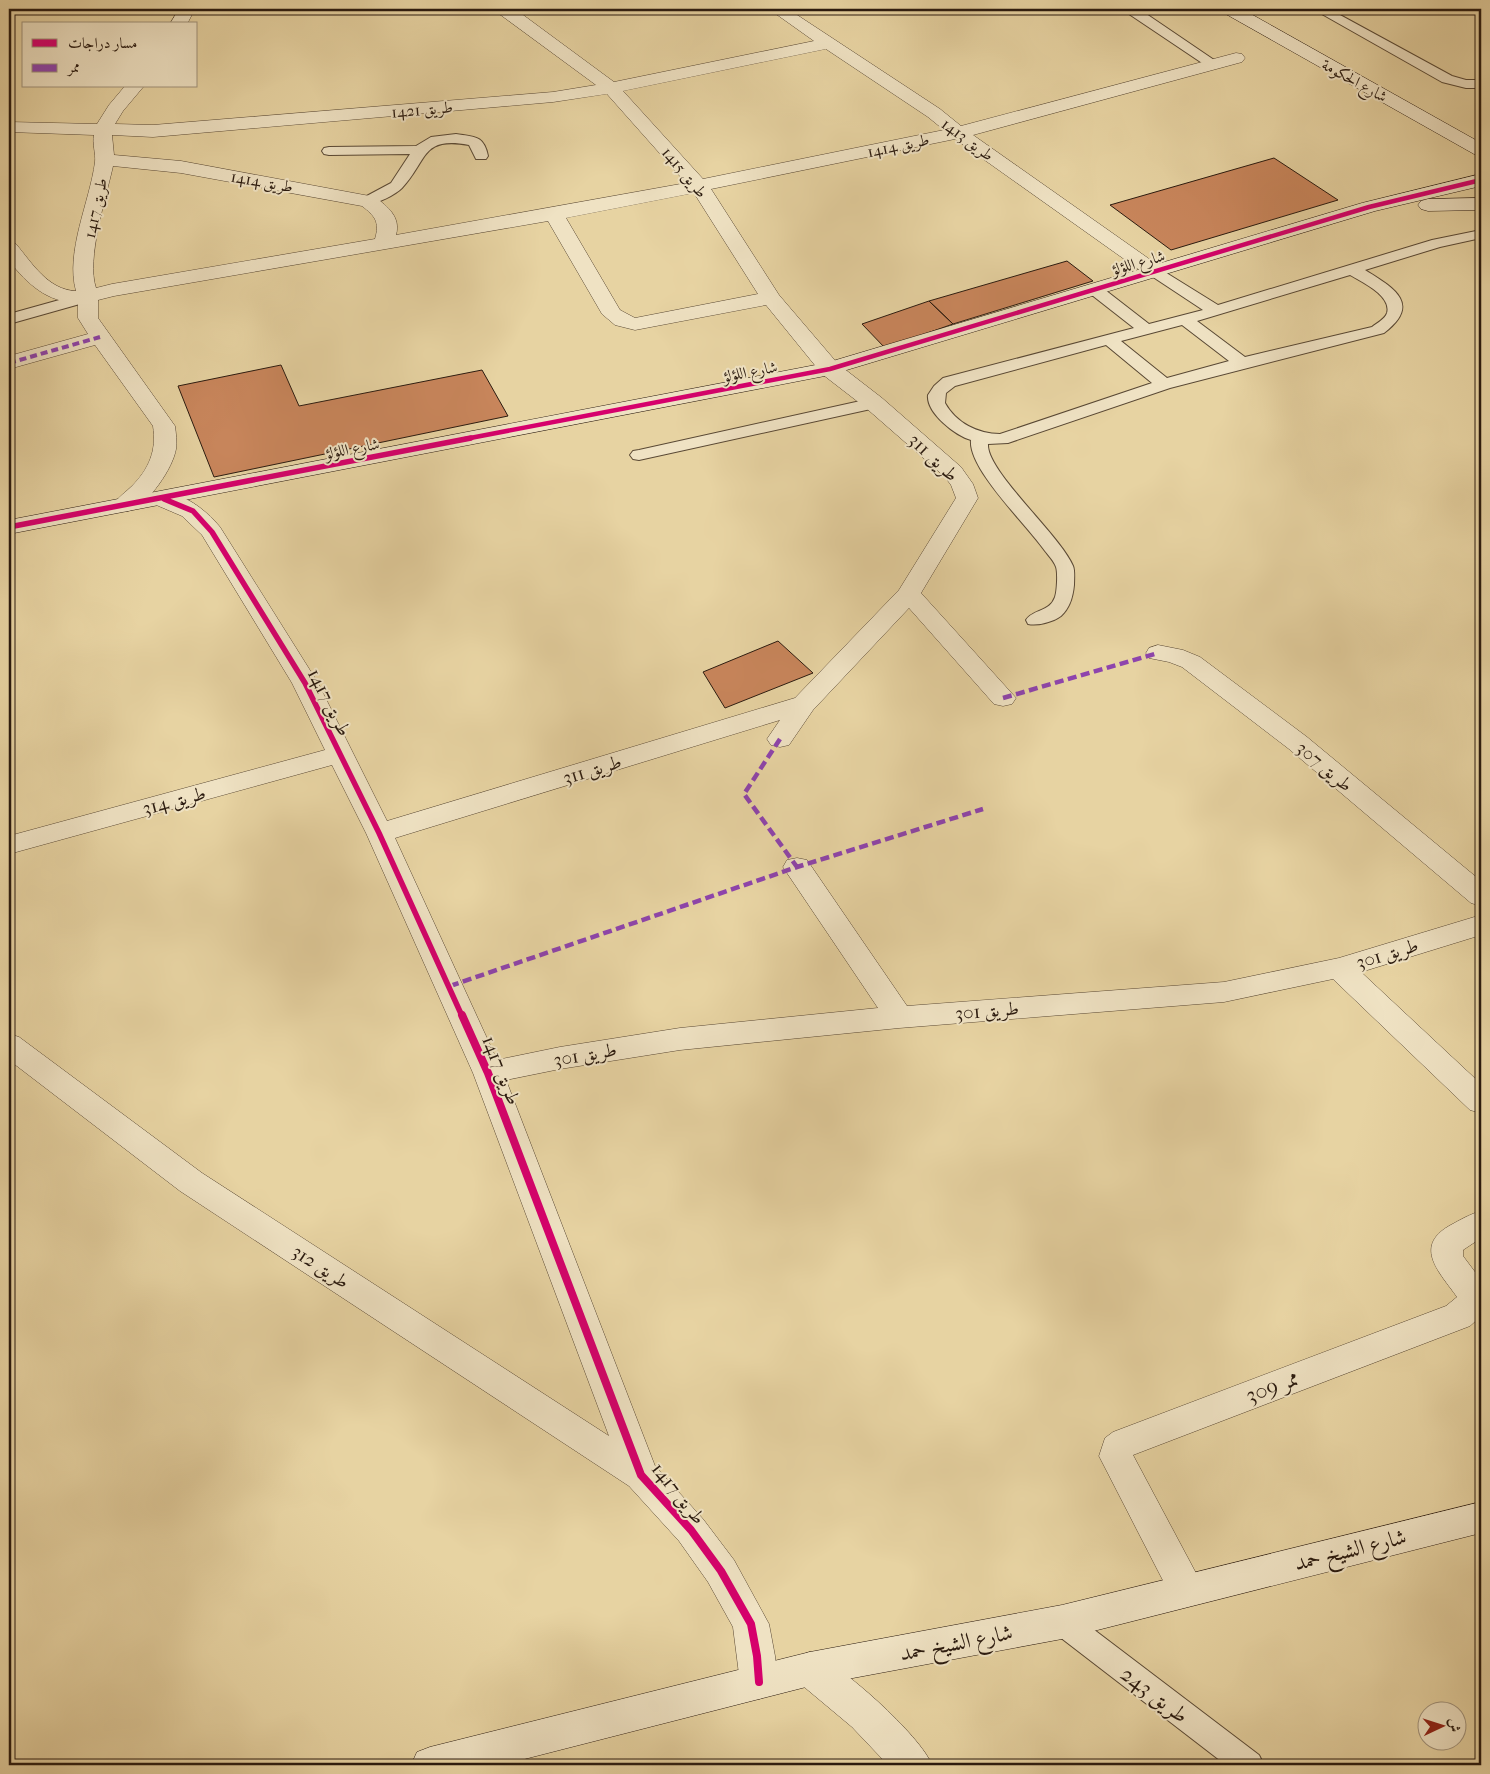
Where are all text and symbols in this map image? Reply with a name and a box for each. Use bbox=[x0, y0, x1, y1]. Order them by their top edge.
legend bbox=[22, 22, 198, 88]
text: مسار دراجات bbox=[68, 34, 137, 52]
street label: شارع الحكومة bbox=[1317, 55, 1391, 110]
text: ممر bbox=[66, 58, 80, 77]
street label: طريق 1421 bbox=[390, 97, 454, 123]
street label: طريق 1413 bbox=[937, 114, 998, 166]
street label: طريق 1414 bbox=[865, 130, 931, 162]
street label: طريق 1415 bbox=[657, 143, 711, 202]
street label: طريق 1414 bbox=[229, 167, 295, 197]
street label: طريق 1417 bbox=[80, 176, 112, 240]
street label: شارع اللؤلؤ bbox=[1107, 246, 1168, 284]
street label: شارع اللؤلؤ bbox=[719, 357, 780, 390]
street label: طريق 311 bbox=[903, 429, 963, 487]
street label: شارع اللؤلؤ bbox=[321, 434, 382, 467]
street label: طريق 1417 bbox=[302, 665, 355, 740]
street label: طريق 307 bbox=[1291, 737, 1357, 797]
street label: طريق 311 bbox=[560, 751, 625, 790]
street label: طريق 314 bbox=[140, 782, 209, 821]
street label: طريق 301 bbox=[1354, 934, 1421, 975]
street label: طريق 301 bbox=[954, 997, 1020, 1026]
street label: طريق 1417 bbox=[476, 1033, 525, 1109]
street label: طريق 301 bbox=[552, 1039, 619, 1072]
street label: طريق 312 bbox=[287, 1240, 353, 1294]
street label: ممر 309 bbox=[1242, 1365, 1303, 1410]
street label: طريق 1417 bbox=[646, 1458, 710, 1529]
street label: شارع الشيخ حمد bbox=[1292, 1523, 1410, 1582]
street label: شارع الشيخ حمد bbox=[897, 1619, 1016, 1673]
street label: طريق 243 bbox=[1115, 1661, 1193, 1730]
north arrow bbox=[1418, 1702, 1468, 1752]
text: ش bbox=[1446, 1718, 1463, 1733]

